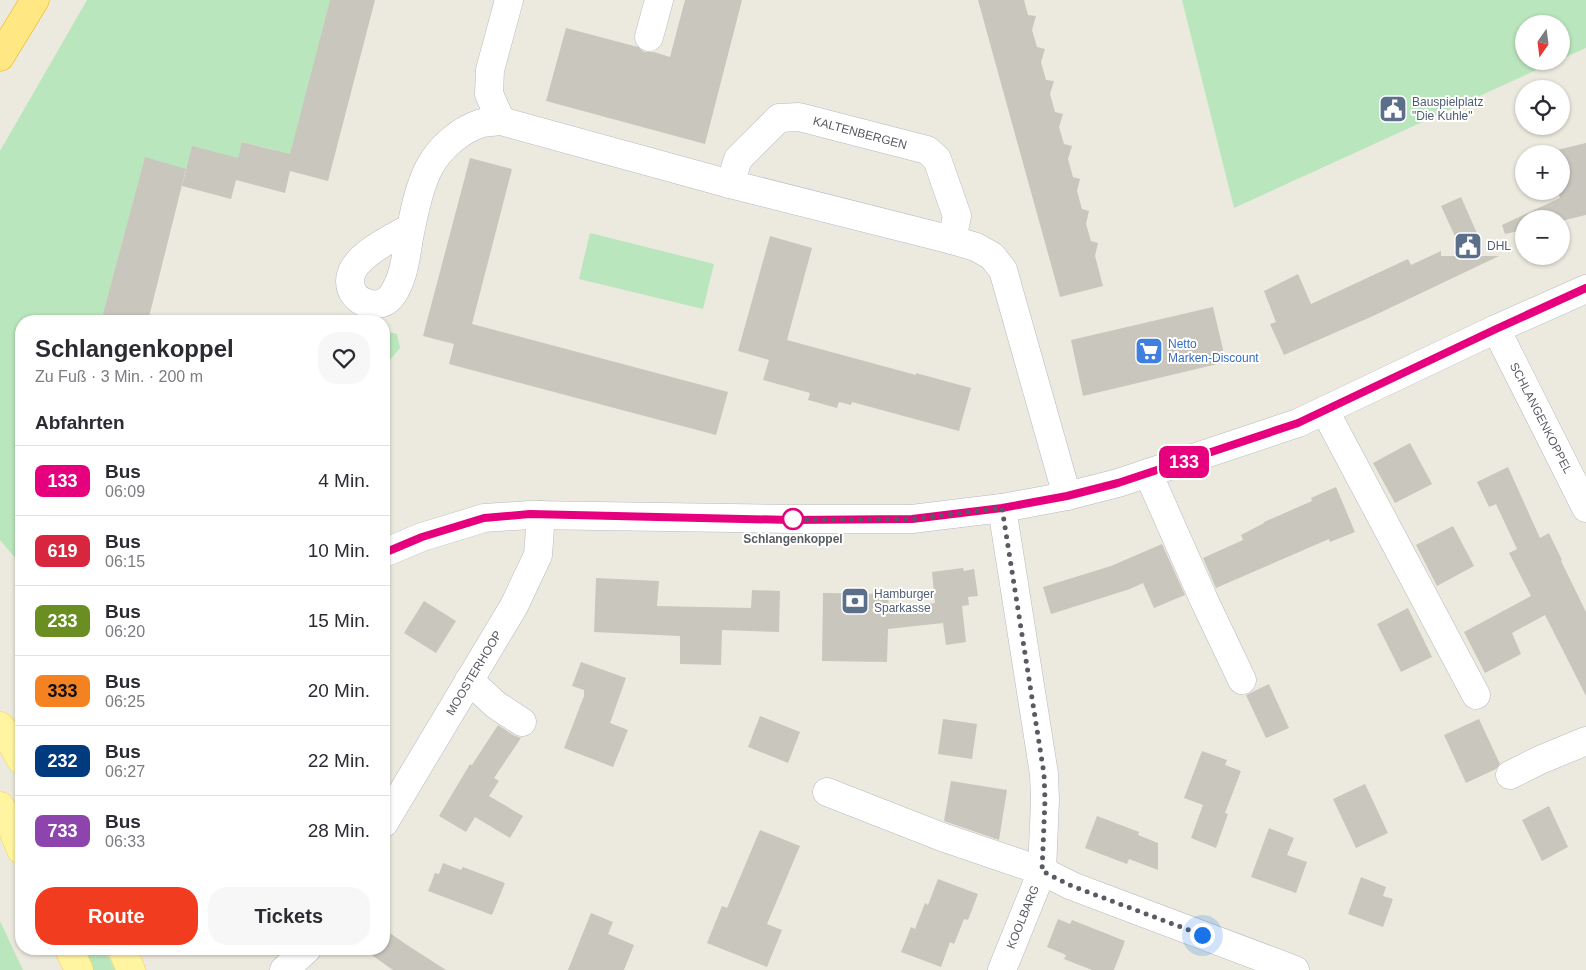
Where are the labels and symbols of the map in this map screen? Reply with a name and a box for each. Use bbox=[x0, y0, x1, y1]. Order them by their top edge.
north arrow bbox=[1515, 15, 1570, 70]
public building icon: Bauspielplatz "Die Kuhle" bbox=[1378, 94, 1408, 124]
place label: Bauspielplatz "Die Kuhle" bbox=[1412, 95, 1483, 123]
street label: KALTENBERGEN bbox=[812, 114, 908, 152]
public building icon: DHL bbox=[1453, 231, 1483, 261]
place label: DHL bbox=[1487, 239, 1511, 253]
supermarket icon: Netto Marken-Discount bbox=[1134, 336, 1164, 366]
place label: Netto Marken-Discount bbox=[1168, 337, 1259, 365]
street label: SCHLANGENKOPPEL bbox=[1507, 360, 1575, 476]
line badge: 133 bbox=[1155, 446, 1213, 478]
marker: Schlangenkoppel bbox=[782, 508, 804, 530]
place label: Schlangenkoppel bbox=[743, 532, 843, 546]
bank icon: Hamburger Sparkasse bbox=[840, 586, 870, 616]
place label: Hamburger Sparkasse bbox=[874, 587, 934, 615]
street label: MOOSTERHOOP bbox=[443, 628, 505, 718]
street label: KOOLBARG bbox=[1004, 883, 1042, 951]
your location bbox=[1190, 923, 1215, 948]

